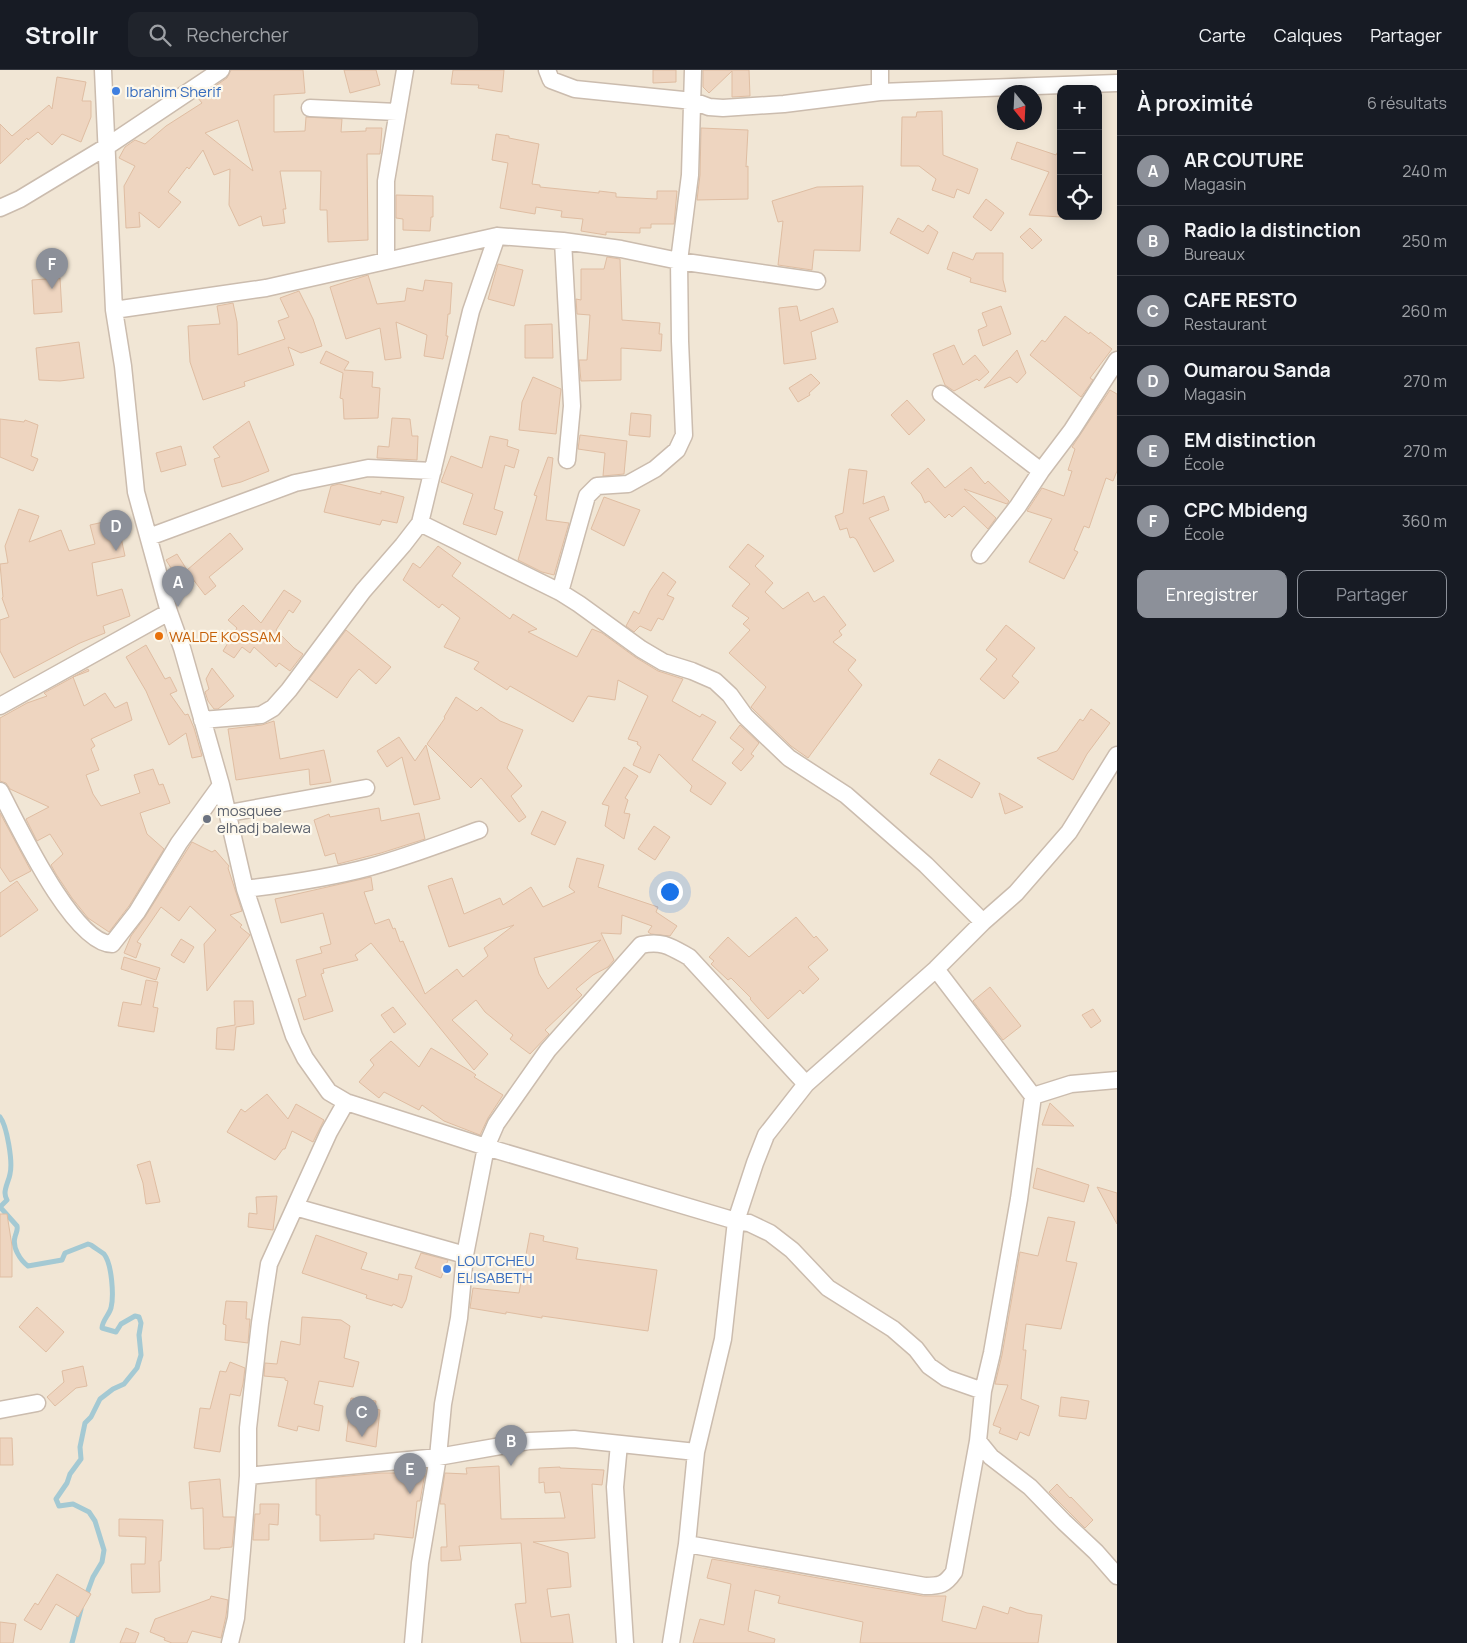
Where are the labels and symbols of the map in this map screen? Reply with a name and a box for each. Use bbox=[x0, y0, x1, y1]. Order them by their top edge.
place label: Ibrahim Sherif bbox=[126, 81, 222, 102]
marker: Ibrahim Sherif bbox=[110, 85, 122, 97]
north arrow bbox=[997, 85, 1042, 130]
pin: F bbox=[36, 248, 68, 289]
pin: D bbox=[100, 510, 132, 551]
pin: A bbox=[162, 566, 194, 607]
place label: WALDE KOSSAM bbox=[169, 626, 281, 647]
marker: WALDE KOSSAM bbox=[153, 630, 165, 642]
place label: mosquee elhadj balewa bbox=[217, 800, 311, 838]
marker: mosquee elhadj balewa bbox=[201, 813, 213, 825]
your location bbox=[657, 879, 683, 905]
place label: LOUTCHEU ELISABETH bbox=[457, 1250, 535, 1288]
marker: LOUTCHEU ELISABETH bbox=[441, 1263, 453, 1275]
pin: C bbox=[346, 1396, 378, 1437]
pin: B bbox=[495, 1425, 527, 1466]
pin: E bbox=[394, 1453, 426, 1494]

